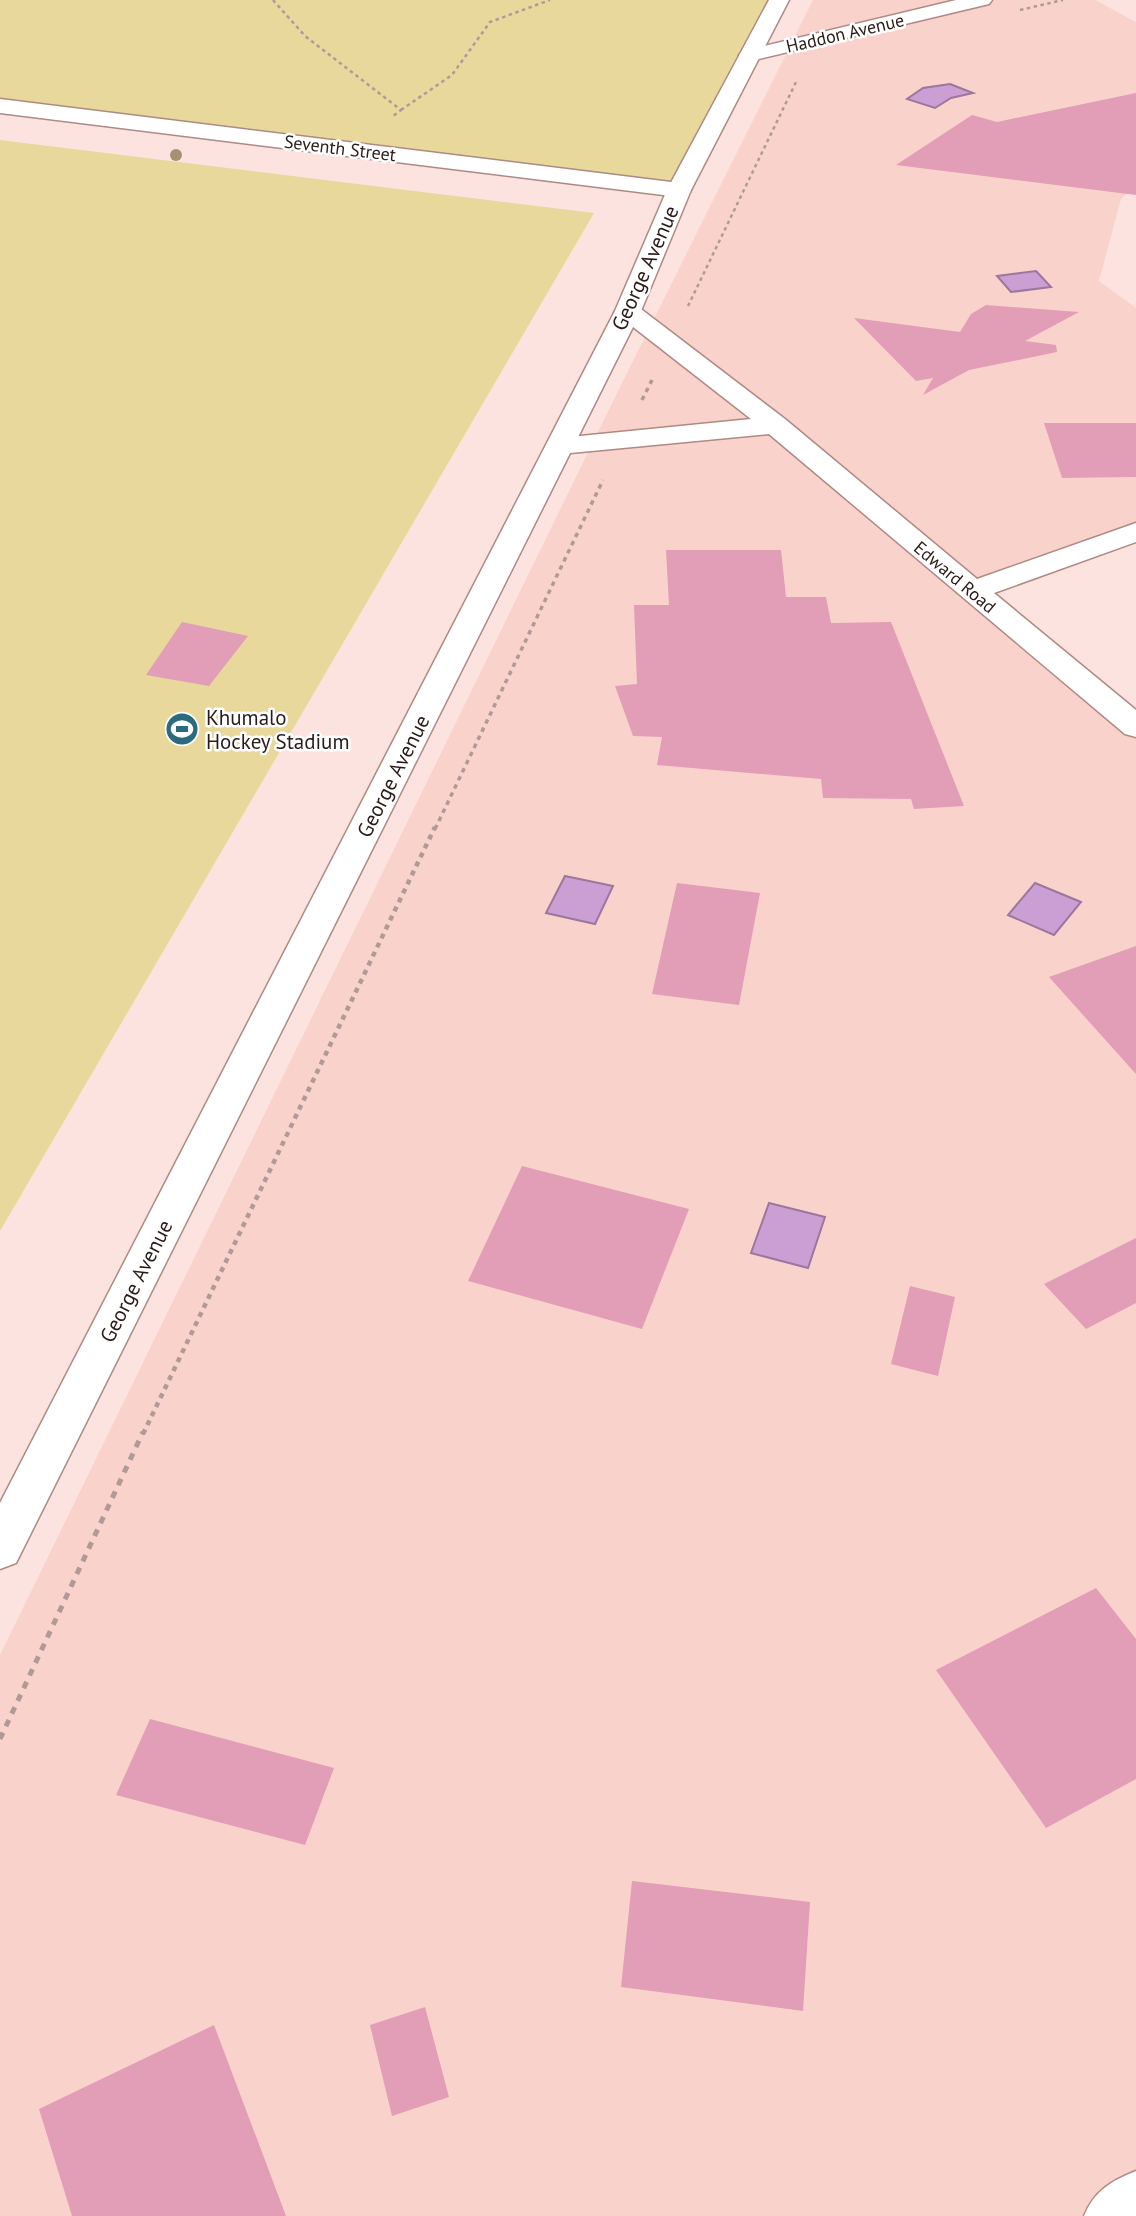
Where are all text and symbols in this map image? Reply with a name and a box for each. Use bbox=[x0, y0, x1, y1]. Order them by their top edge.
street label: Haddon Avenue bbox=[784, 8, 906, 58]
street label: Seventh Street bbox=[283, 130, 397, 166]
street label: George Avenue bbox=[605, 201, 685, 335]
street label: Edward Road bbox=[909, 536, 1001, 618]
place label: Khumalo Hockey Stadium bbox=[206, 704, 349, 755]
sports icon: Khumalo Hockey Stadium bbox=[163, 710, 201, 748]
street label: George Avenue bbox=[351, 710, 435, 842]
street label: George Avenue bbox=[94, 1215, 178, 1347]

